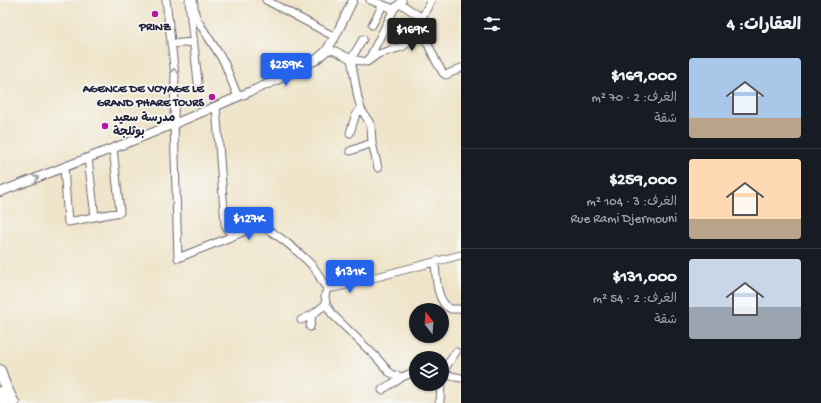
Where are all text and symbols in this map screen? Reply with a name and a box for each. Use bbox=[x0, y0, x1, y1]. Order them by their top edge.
marker: PRINZ bbox=[150, 9, 160, 19]
icon: filters bbox=[481, 13, 503, 35]
text: العقارات: 4 bbox=[727, 16, 801, 36]
pin: $169K bbox=[384, 18, 440, 52]
place label: PRINZ bbox=[138, 21, 172, 35]
text: $169K bbox=[396, 23, 428, 38]
pin: $259K bbox=[258, 53, 314, 87]
text: $259K bbox=[270, 58, 302, 73]
text: $169,000 bbox=[611, 67, 677, 87]
one-way arrow bbox=[170, 68, 179, 74]
icon: home bbox=[721, 74, 769, 122]
place label: AGENCE DE VOYAGE LE GRAND PHARE TOURS bbox=[82, 83, 206, 111]
text: الغرف: 2 · 70 m² bbox=[592, 91, 677, 106]
marker: AGENCE DE VOYAGE LE GRAND PHARE TOURS bbox=[207, 92, 217, 102]
place label: مدرسة سعيد بوثلجة bbox=[113, 111, 175, 140]
text: شقة bbox=[654, 112, 677, 127]
marker: مدرسة سعيد بوثلجة bbox=[100, 121, 110, 131]
text: $259,000 bbox=[609, 171, 677, 191]
one-way arrow bbox=[33, 175, 40, 183]
icon: home bbox=[721, 175, 769, 223]
text: الغرف: 3 · 104 m² bbox=[587, 195, 677, 210]
pin: $127K bbox=[221, 207, 277, 241]
text: $127K bbox=[233, 212, 265, 227]
text: Rue Rami Djermouni bbox=[571, 212, 677, 227]
pin: $131K bbox=[322, 260, 378, 294]
text: $131K bbox=[335, 265, 365, 280]
text: $131,000 bbox=[613, 268, 677, 288]
icon: home bbox=[721, 275, 769, 323]
text: الغرف: 2 · 54 m² bbox=[593, 292, 677, 307]
north arrow bbox=[409, 303, 449, 343]
map controls bbox=[409, 303, 449, 391]
text: شقة bbox=[654, 313, 677, 328]
button: layers bbox=[409, 351, 449, 391]

